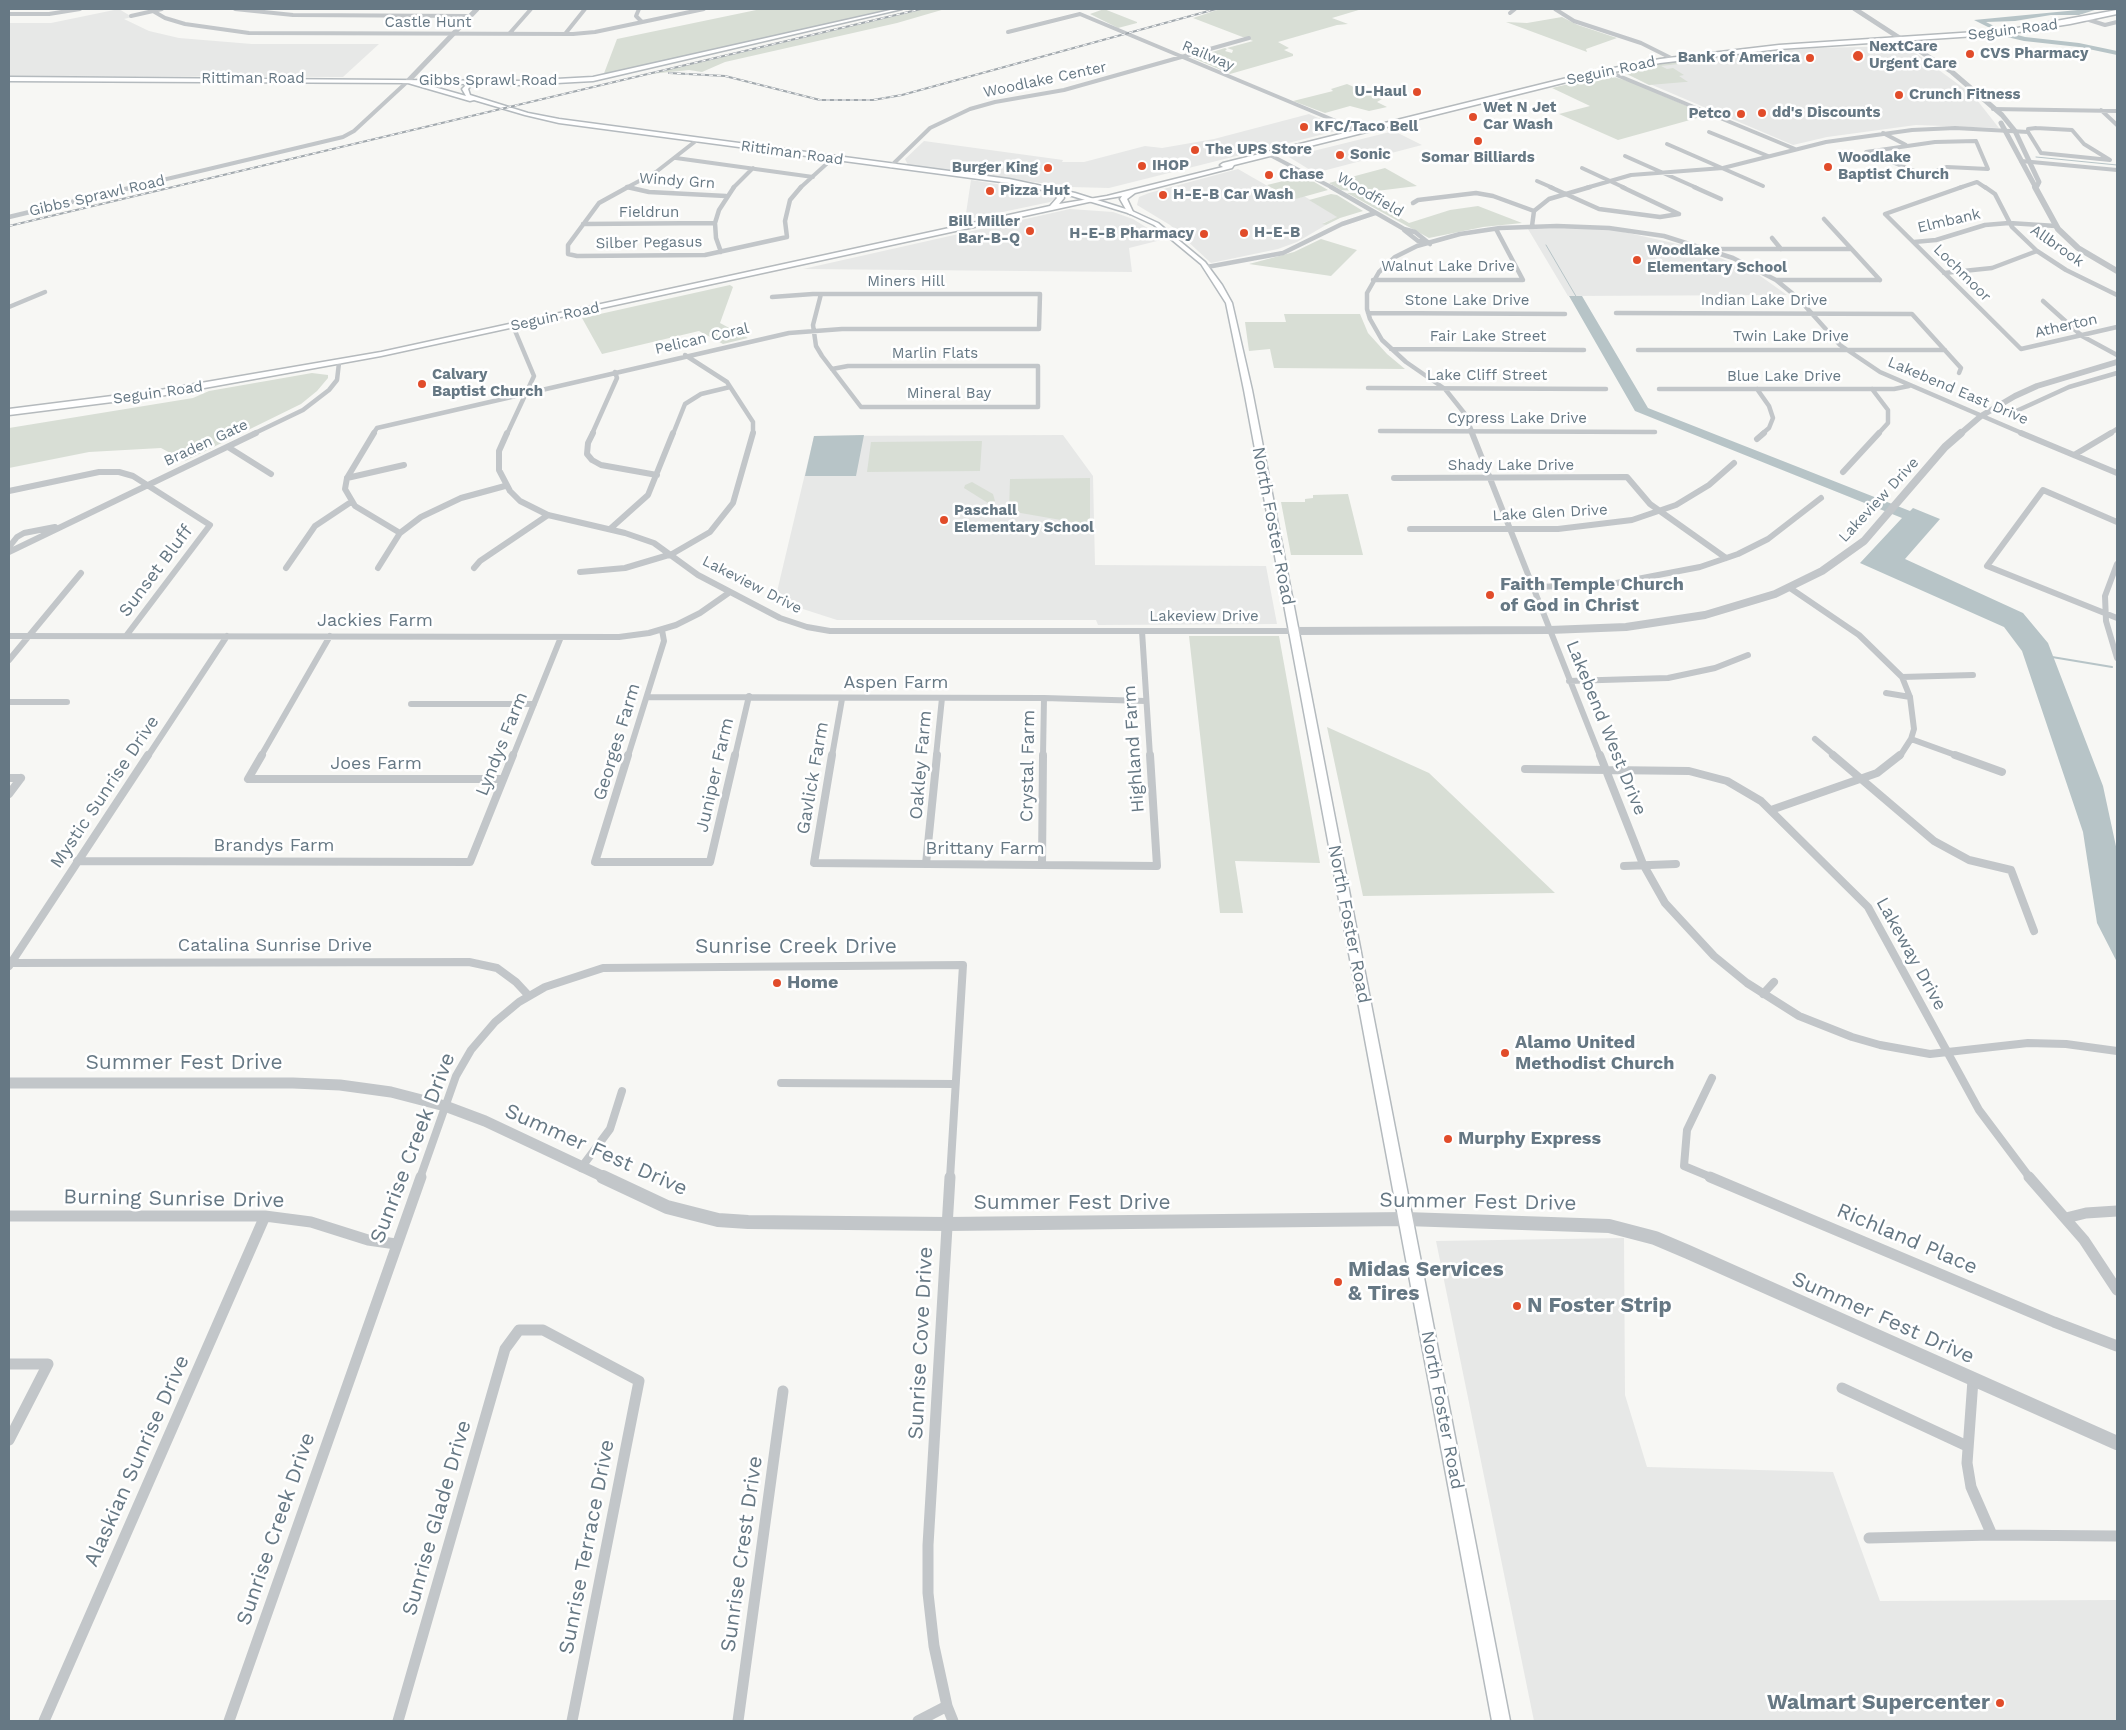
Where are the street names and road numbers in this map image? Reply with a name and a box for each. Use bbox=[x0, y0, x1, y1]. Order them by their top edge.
street label: Castle Hunt bbox=[385, 14, 471, 32]
street label: Seguin Road bbox=[1967, 16, 2059, 44]
street label: Railway bbox=[1179, 37, 1237, 75]
street label: Seguin Road bbox=[1565, 53, 1657, 89]
street label: Woodlake Center bbox=[982, 58, 1108, 102]
street label: Rittiman Road bbox=[201, 70, 305, 88]
street label: Gibbs Sprawl Road bbox=[419, 72, 557, 90]
street label: Rittiman Road bbox=[740, 137, 844, 169]
street label: Windy Grn bbox=[638, 169, 716, 193]
street label: Woodfield bbox=[1334, 169, 1406, 221]
street label: Gibbs Sprawl Road bbox=[27, 172, 167, 220]
street label: Fieldrun bbox=[619, 204, 679, 222]
street label: Elmbank bbox=[1916, 205, 1982, 237]
street label: Allbrook bbox=[2027, 221, 2087, 271]
street label: Silber Pegasus bbox=[596, 233, 702, 253]
street label: Lochmoor bbox=[1930, 241, 1994, 305]
street label: Walnut Lake Drive bbox=[1381, 258, 1515, 276]
street label: Miners Hill bbox=[867, 273, 945, 291]
street label: Stone Lake Drive bbox=[1405, 292, 1529, 310]
street label: Indian Lake Drive bbox=[1701, 292, 1827, 310]
street label: Seguin Road bbox=[509, 299, 601, 335]
street label: Atherton bbox=[2033, 310, 2099, 342]
street label: Pelican Coral bbox=[653, 319, 751, 359]
street label: Fair Lake Street bbox=[1430, 328, 1546, 346]
street label: Twin Lake Drive bbox=[1733, 328, 1849, 346]
street label: Marlin Flats bbox=[892, 345, 978, 363]
street label: Lakebend East Drive bbox=[1885, 353, 2031, 429]
street label: Lake Cliff Street bbox=[1427, 367, 1547, 385]
street label: Blue Lake Drive bbox=[1727, 368, 1841, 386]
street label: Seguin Road bbox=[112, 378, 204, 408]
street label: Mineral Bay bbox=[907, 385, 991, 403]
street label: Cypress Lake Drive bbox=[1447, 410, 1587, 428]
street label: Braden Gate bbox=[161, 416, 251, 470]
street label: North Foster Road bbox=[1247, 445, 1299, 607]
street label: Lakeview Drive bbox=[1835, 454, 1923, 546]
street label: Shady Lake Drive bbox=[1448, 457, 1574, 475]
street label: Lake Glen Drive bbox=[1492, 501, 1608, 525]
street label: Sunset Bluff bbox=[114, 521, 198, 621]
street label: Lakeview Drive bbox=[699, 552, 805, 618]
street label: Lakeview Drive bbox=[1149, 608, 1259, 626]
street label: Jackies Farm bbox=[317, 610, 433, 632]
street label: Lakebend West Drive bbox=[1561, 638, 1651, 818]
street label: Aspen Farm bbox=[844, 672, 948, 694]
street label: Georges Farm bbox=[589, 681, 645, 803]
street label: Highland Farm bbox=[1119, 685, 1149, 813]
street label: Lyndys Farm bbox=[471, 689, 533, 799]
street label: Oakley Farm bbox=[905, 710, 937, 820]
street label: Crystal Farm bbox=[1016, 710, 1040, 822]
street label: Mystic Sunrise Drive bbox=[46, 712, 164, 872]
street label: Juniper Farm bbox=[691, 716, 739, 834]
street label: Gavlick Farm bbox=[792, 720, 834, 836]
street label: Joes Farm bbox=[330, 753, 422, 775]
street label: Brandys Farm bbox=[214, 835, 334, 857]
street label: Brittany Farm bbox=[925, 838, 1045, 860]
street label: North Foster Road bbox=[1323, 843, 1375, 1005]
street label: Lakeway Drive bbox=[1871, 894, 1951, 1014]
street label: Sunrise Creek Drive bbox=[695, 934, 897, 960]
street label: Catalina Sunrise Drive bbox=[178, 935, 372, 957]
street label: Sunrise Creek Drive bbox=[365, 1049, 461, 1247]
street label: Summer Fest Drive bbox=[85, 1050, 283, 1076]
street label: Summer Fest Drive bbox=[501, 1098, 691, 1202]
street label: Burning Sunrise Drive bbox=[63, 1184, 285, 1214]
street label: Summer Fest Drive bbox=[1379, 1188, 1577, 1216]
street label: Summer Fest Drive bbox=[973, 1190, 1171, 1216]
street label: Richland Place bbox=[1833, 1198, 1981, 1280]
street label: Sunrise Cove Drive bbox=[903, 1246, 939, 1440]
street label: Summer Fest Drive bbox=[1788, 1266, 1978, 1370]
street label: North Foster Road bbox=[1416, 1329, 1468, 1491]
street label: Alaskian Sunrise Drive bbox=[79, 1351, 195, 1571]
street label: Sunrise Glade Drive bbox=[397, 1417, 477, 1619]
street label: Sunrise Creek Drive bbox=[231, 1429, 321, 1629]
street label: Sunrise Terrace Drive bbox=[554, 1437, 620, 1657]
street label: Sunrise Crest Drive bbox=[716, 1454, 768, 1654]

